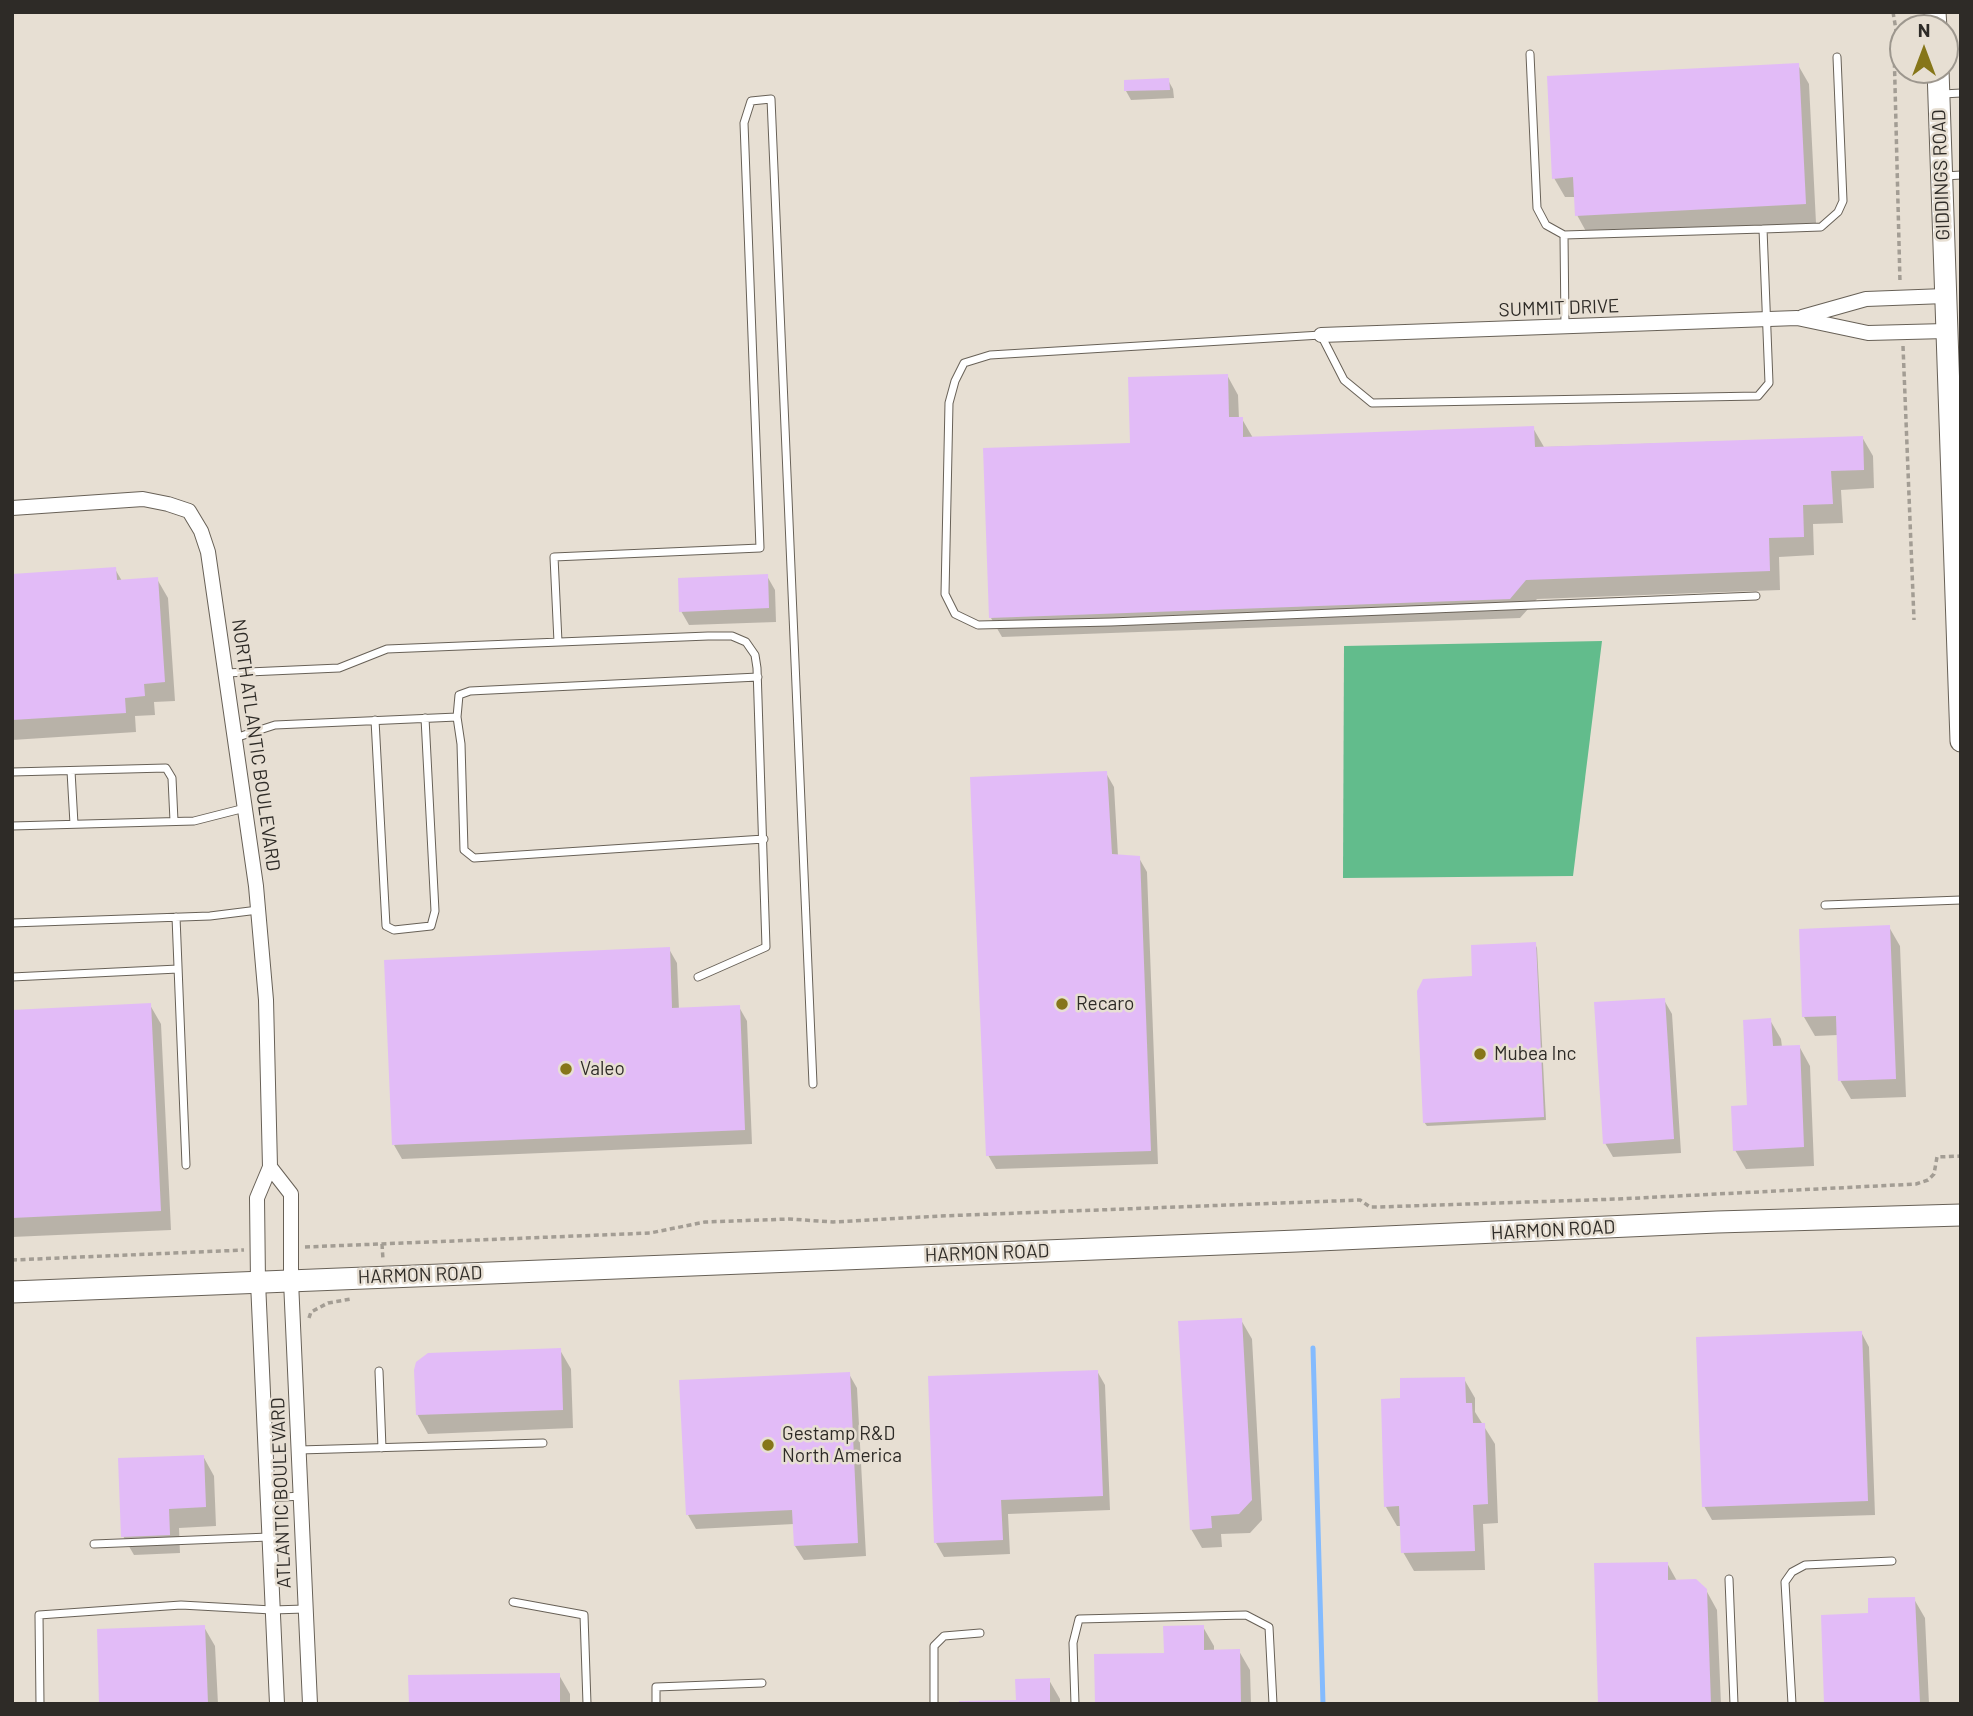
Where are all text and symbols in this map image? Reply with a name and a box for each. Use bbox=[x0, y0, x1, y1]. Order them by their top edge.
north arrow bbox=[1889, 14, 1959, 84]
text: N bbox=[1918, 18, 1930, 41]
street label: GIDDINGS ROAD bbox=[1927, 109, 1955, 241]
street label: SUMMIT DRIVE bbox=[1498, 294, 1620, 322]
street label: NORTH ATLANTIC BOULEVARD bbox=[227, 617, 285, 873]
place label: Recaro bbox=[1076, 993, 1134, 1015]
marker: Recaro bbox=[1054, 996, 1070, 1012]
place label: Mubea Inc bbox=[1494, 1043, 1576, 1065]
marker: Mubea Inc bbox=[1472, 1046, 1488, 1062]
place label: Valeo bbox=[580, 1058, 625, 1080]
marker: Valeo bbox=[558, 1061, 574, 1077]
street label: HARMON ROAD bbox=[1490, 1215, 1616, 1245]
street label: HARMON ROAD bbox=[924, 1239, 1050, 1267]
street label: HARMON ROAD bbox=[357, 1261, 483, 1289]
street label: ATLANTIC BOULEVARD bbox=[266, 1397, 296, 1589]
place label: Gestamp R&D North America bbox=[782, 1423, 902, 1467]
marker: Gestamp R&D North America bbox=[760, 1437, 776, 1453]

